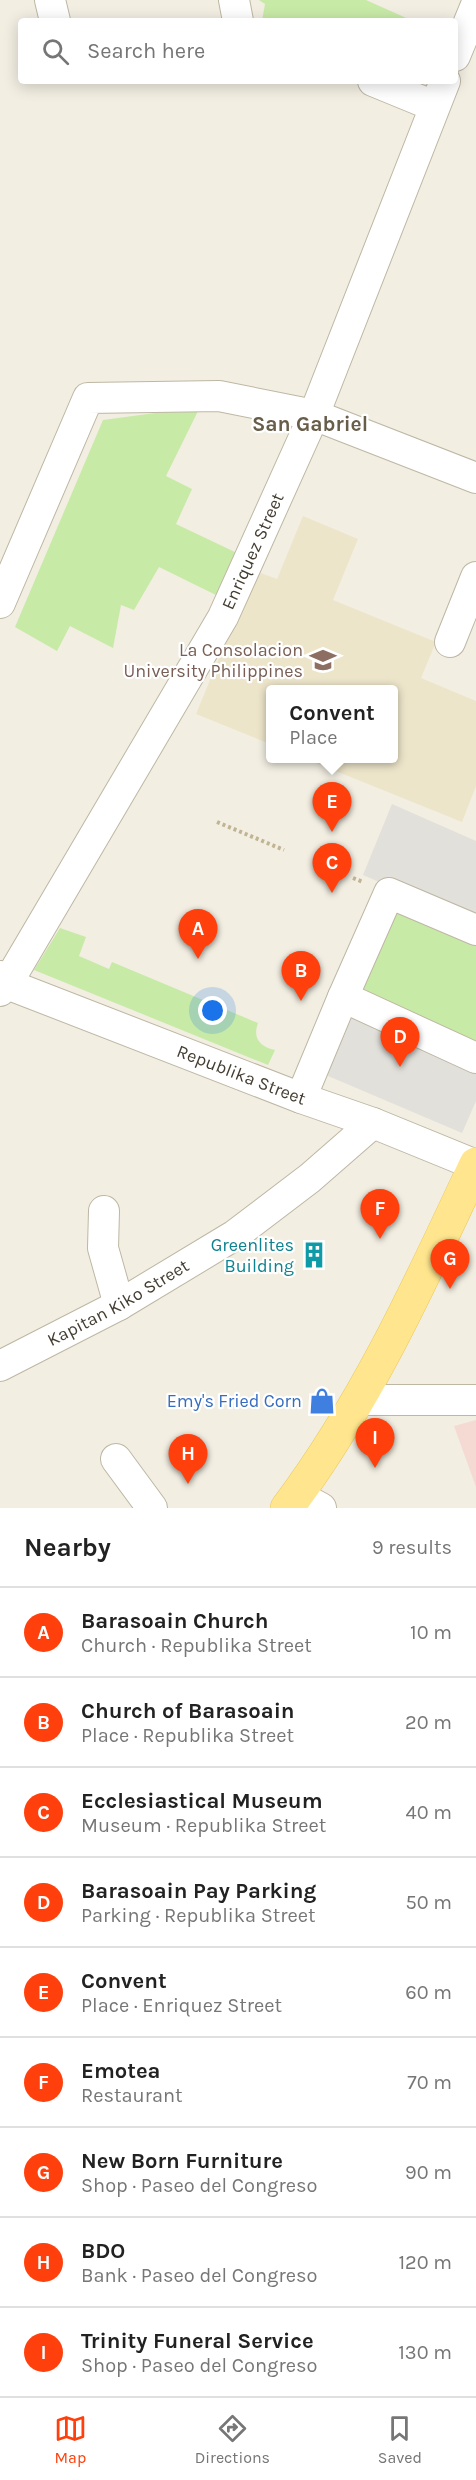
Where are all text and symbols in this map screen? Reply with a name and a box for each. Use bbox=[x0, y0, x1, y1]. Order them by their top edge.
search box bbox=[18, 18, 458, 84]
icon: search bbox=[39, 35, 72, 68]
text: Search here bbox=[87, 38, 205, 64]
district label: San Gabriel bbox=[252, 412, 368, 436]
street label: Enriquez Street bbox=[217, 489, 289, 613]
place label: La Consolacion University Philippines bbox=[123, 639, 303, 682]
school or university icon: La Consolacion University Philippines bbox=[308, 645, 338, 675]
popup bbox=[266, 685, 398, 763]
text: Convent bbox=[289, 700, 375, 726]
text: Place bbox=[289, 726, 338, 749]
pin: E bbox=[312, 782, 352, 832]
pin: C bbox=[312, 844, 352, 893]
pin: A bbox=[178, 910, 218, 959]
pin: B bbox=[282, 952, 320, 1001]
your location bbox=[198, 996, 227, 1025]
pin: D bbox=[380, 1018, 420, 1067]
street label: Republika Street bbox=[174, 1040, 309, 1110]
pin: F bbox=[360, 1190, 400, 1239]
place label: Greenlites Building bbox=[211, 1234, 294, 1277]
building icon: Greenlites Building bbox=[299, 1240, 329, 1270]
pin: G bbox=[430, 1240, 470, 1289]
street label: Kapitan Kiko Street bbox=[44, 1254, 193, 1351]
shop icon: Emy's Fried Corn bbox=[307, 1386, 337, 1416]
place label: Emy's Fried Corn bbox=[167, 1390, 302, 1412]
pin: I bbox=[356, 1418, 394, 1468]
pin: H bbox=[168, 1434, 207, 1484]
text: Nearby bbox=[24, 1532, 111, 1563]
text: 9 results bbox=[372, 1536, 452, 1559]
text: Barasoain Church bbox=[81, 1608, 268, 1634]
text: A bbox=[37, 1621, 50, 1644]
text: 10 m bbox=[410, 1621, 452, 1644]
text: Church · Republika Street bbox=[81, 1634, 312, 1657]
text: Church of Barasoain bbox=[81, 1698, 295, 1724]
text: B bbox=[37, 1711, 50, 1734]
text: 20 m bbox=[405, 1711, 452, 1734]
text: Place · Republika Street bbox=[81, 1724, 294, 1747]
text: Ecclesiastical Museum bbox=[81, 1788, 323, 1814]
text: C bbox=[37, 1801, 50, 1824]
text: 40 m bbox=[406, 1801, 452, 1824]
text: Museum · Republika Street bbox=[81, 1814, 326, 1837]
text: Barasoain Pay Parking bbox=[81, 1878, 316, 1904]
text: D bbox=[37, 1891, 50, 1914]
text: 50 m bbox=[405, 1891, 452, 1914]
text: Parking · Republika Street bbox=[81, 1904, 316, 1927]
text: Convent bbox=[81, 1968, 167, 1994]
text: E bbox=[38, 1981, 49, 2004]
text: 60 m bbox=[405, 1981, 452, 2004]
text: Place · Enriquez Street bbox=[81, 1994, 282, 2017]
text: Emotea bbox=[81, 2058, 160, 2084]
text: F bbox=[38, 2071, 49, 2094]
text: 70 m bbox=[407, 2071, 452, 2094]
text: Restaurant bbox=[81, 2084, 183, 2107]
text: New Born Furniture bbox=[81, 2148, 283, 2174]
text: G bbox=[37, 2161, 50, 2184]
text: 90 m bbox=[405, 2161, 452, 2184]
text: Shop · Paseo del Congreso bbox=[81, 2174, 317, 2197]
text: BDO bbox=[81, 2238, 125, 2264]
text: H bbox=[36, 2251, 51, 2274]
text: 120 m bbox=[398, 2251, 452, 2274]
text: Bank · Paseo del Congreso bbox=[81, 2264, 317, 2287]
text: Trinity Funeral Service bbox=[81, 2328, 314, 2354]
text: I bbox=[40, 2341, 47, 2364]
text: 130 m bbox=[398, 2341, 452, 2364]
text: Shop · Paseo del Congreso bbox=[81, 2354, 317, 2377]
tab: Map bbox=[54, 2412, 87, 2467]
tab: Directions bbox=[195, 2412, 270, 2467]
tab: Saved bbox=[378, 2412, 422, 2467]

